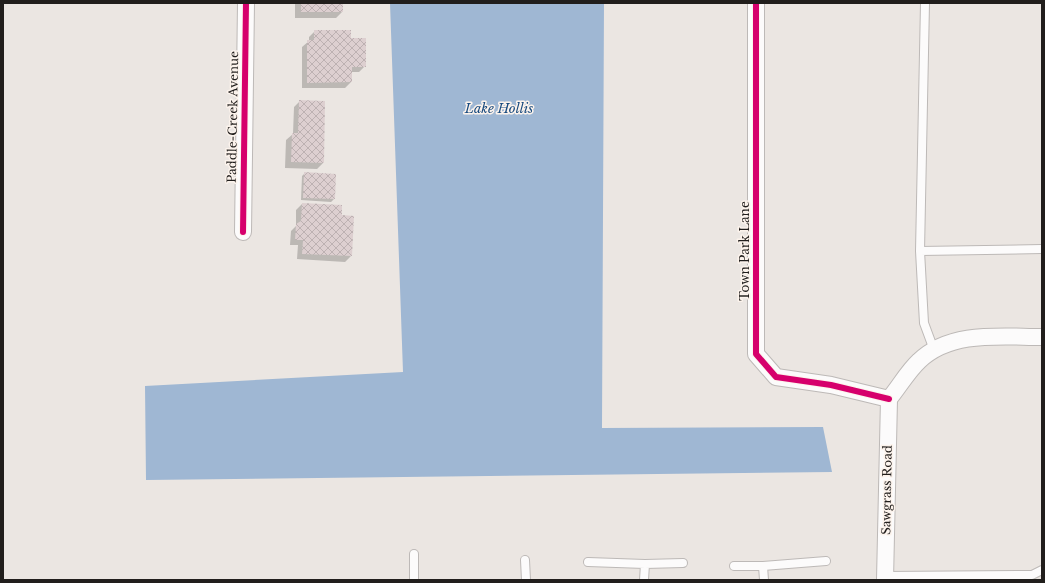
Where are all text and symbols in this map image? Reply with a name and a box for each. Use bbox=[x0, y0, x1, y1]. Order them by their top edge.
street label: Paddle-Creek Avenue bbox=[224, 51, 241, 183]
water label: Lake Hollis bbox=[464, 100, 533, 117]
street label: Town Park Lane bbox=[737, 201, 752, 301]
street label: Sawgrass Road bbox=[878, 445, 895, 535]

